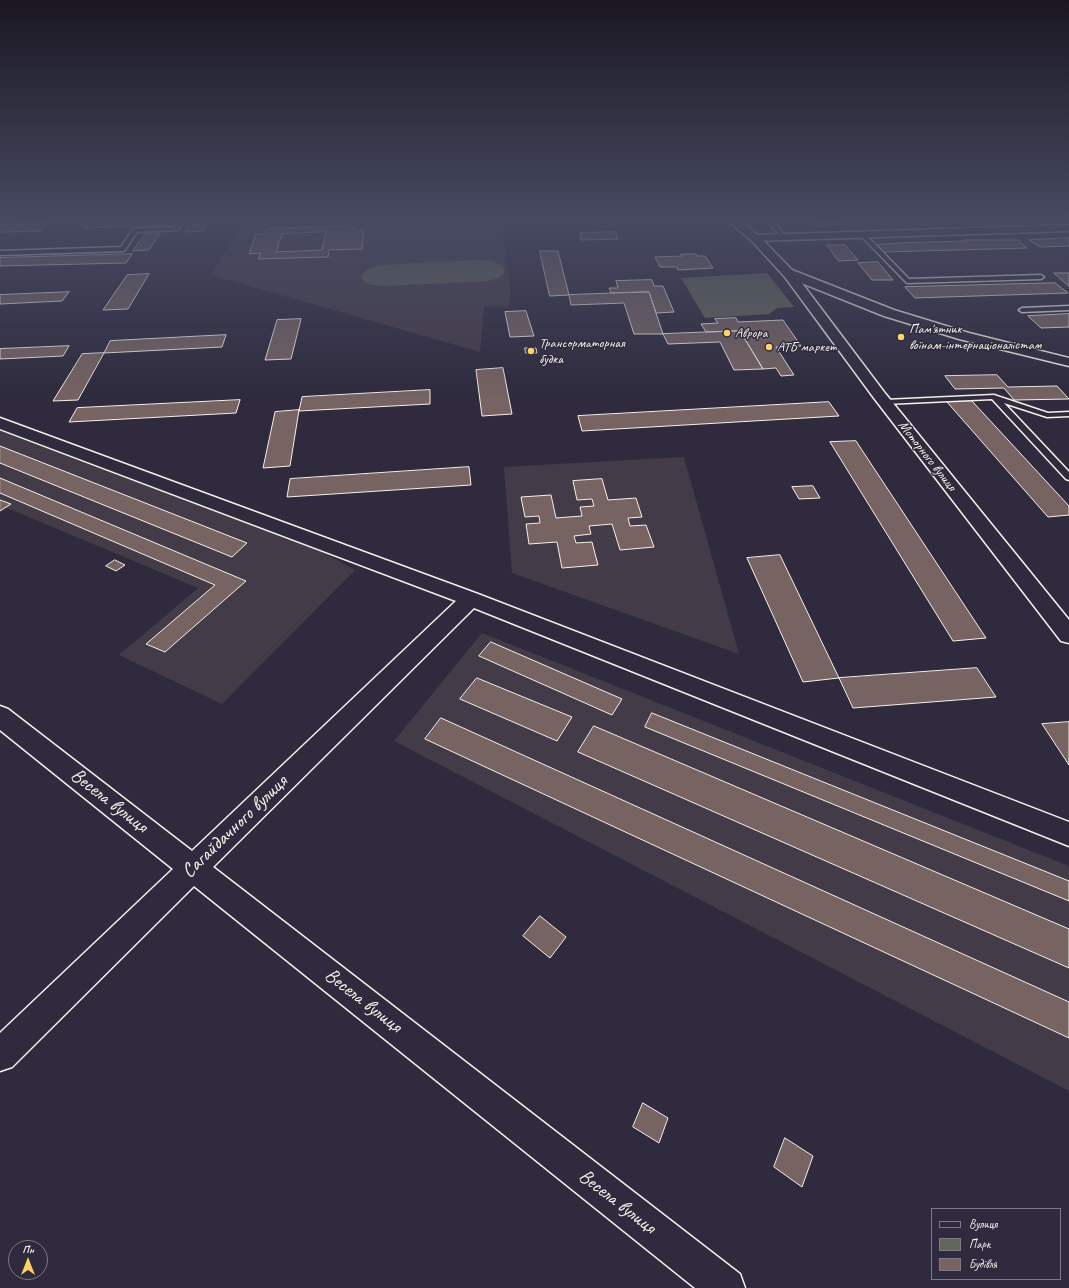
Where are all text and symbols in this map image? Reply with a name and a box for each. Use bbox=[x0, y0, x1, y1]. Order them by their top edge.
place label: Пам'ятник воїнам-інтернаціоналістам bbox=[909, 321, 1041, 354]
place label: Аврора bbox=[735, 325, 767, 341]
marker: Аврора bbox=[722, 328, 732, 338]
marker: Пам'ятник воїнам-інтернаціоналістам bbox=[896, 332, 906, 342]
place label: Трансорматорная будка bbox=[539, 335, 625, 368]
place label: АТБ маркет bbox=[777, 339, 836, 355]
marker: АТБ маркет bbox=[764, 342, 774, 352]
marker: Трансорматорная будка bbox=[526, 346, 536, 356]
street label: Моторного вулиця bbox=[894, 417, 960, 495]
street label: Весела вулиця bbox=[65, 763, 153, 839]
street label: Сагайдачного вулиця bbox=[177, 770, 293, 884]
street label: Весела вулиця bbox=[319, 963, 407, 1039]
street label: Весела вулиця bbox=[573, 1164, 661, 1240]
legend bbox=[931, 1208, 1061, 1280]
text: Вулиця bbox=[969, 1216, 997, 1232]
text: Парк bbox=[969, 1236, 990, 1252]
north arrow bbox=[8, 1240, 48, 1280]
text: Пн bbox=[22, 1242, 34, 1256]
text: Будівля bbox=[969, 1256, 997, 1272]

